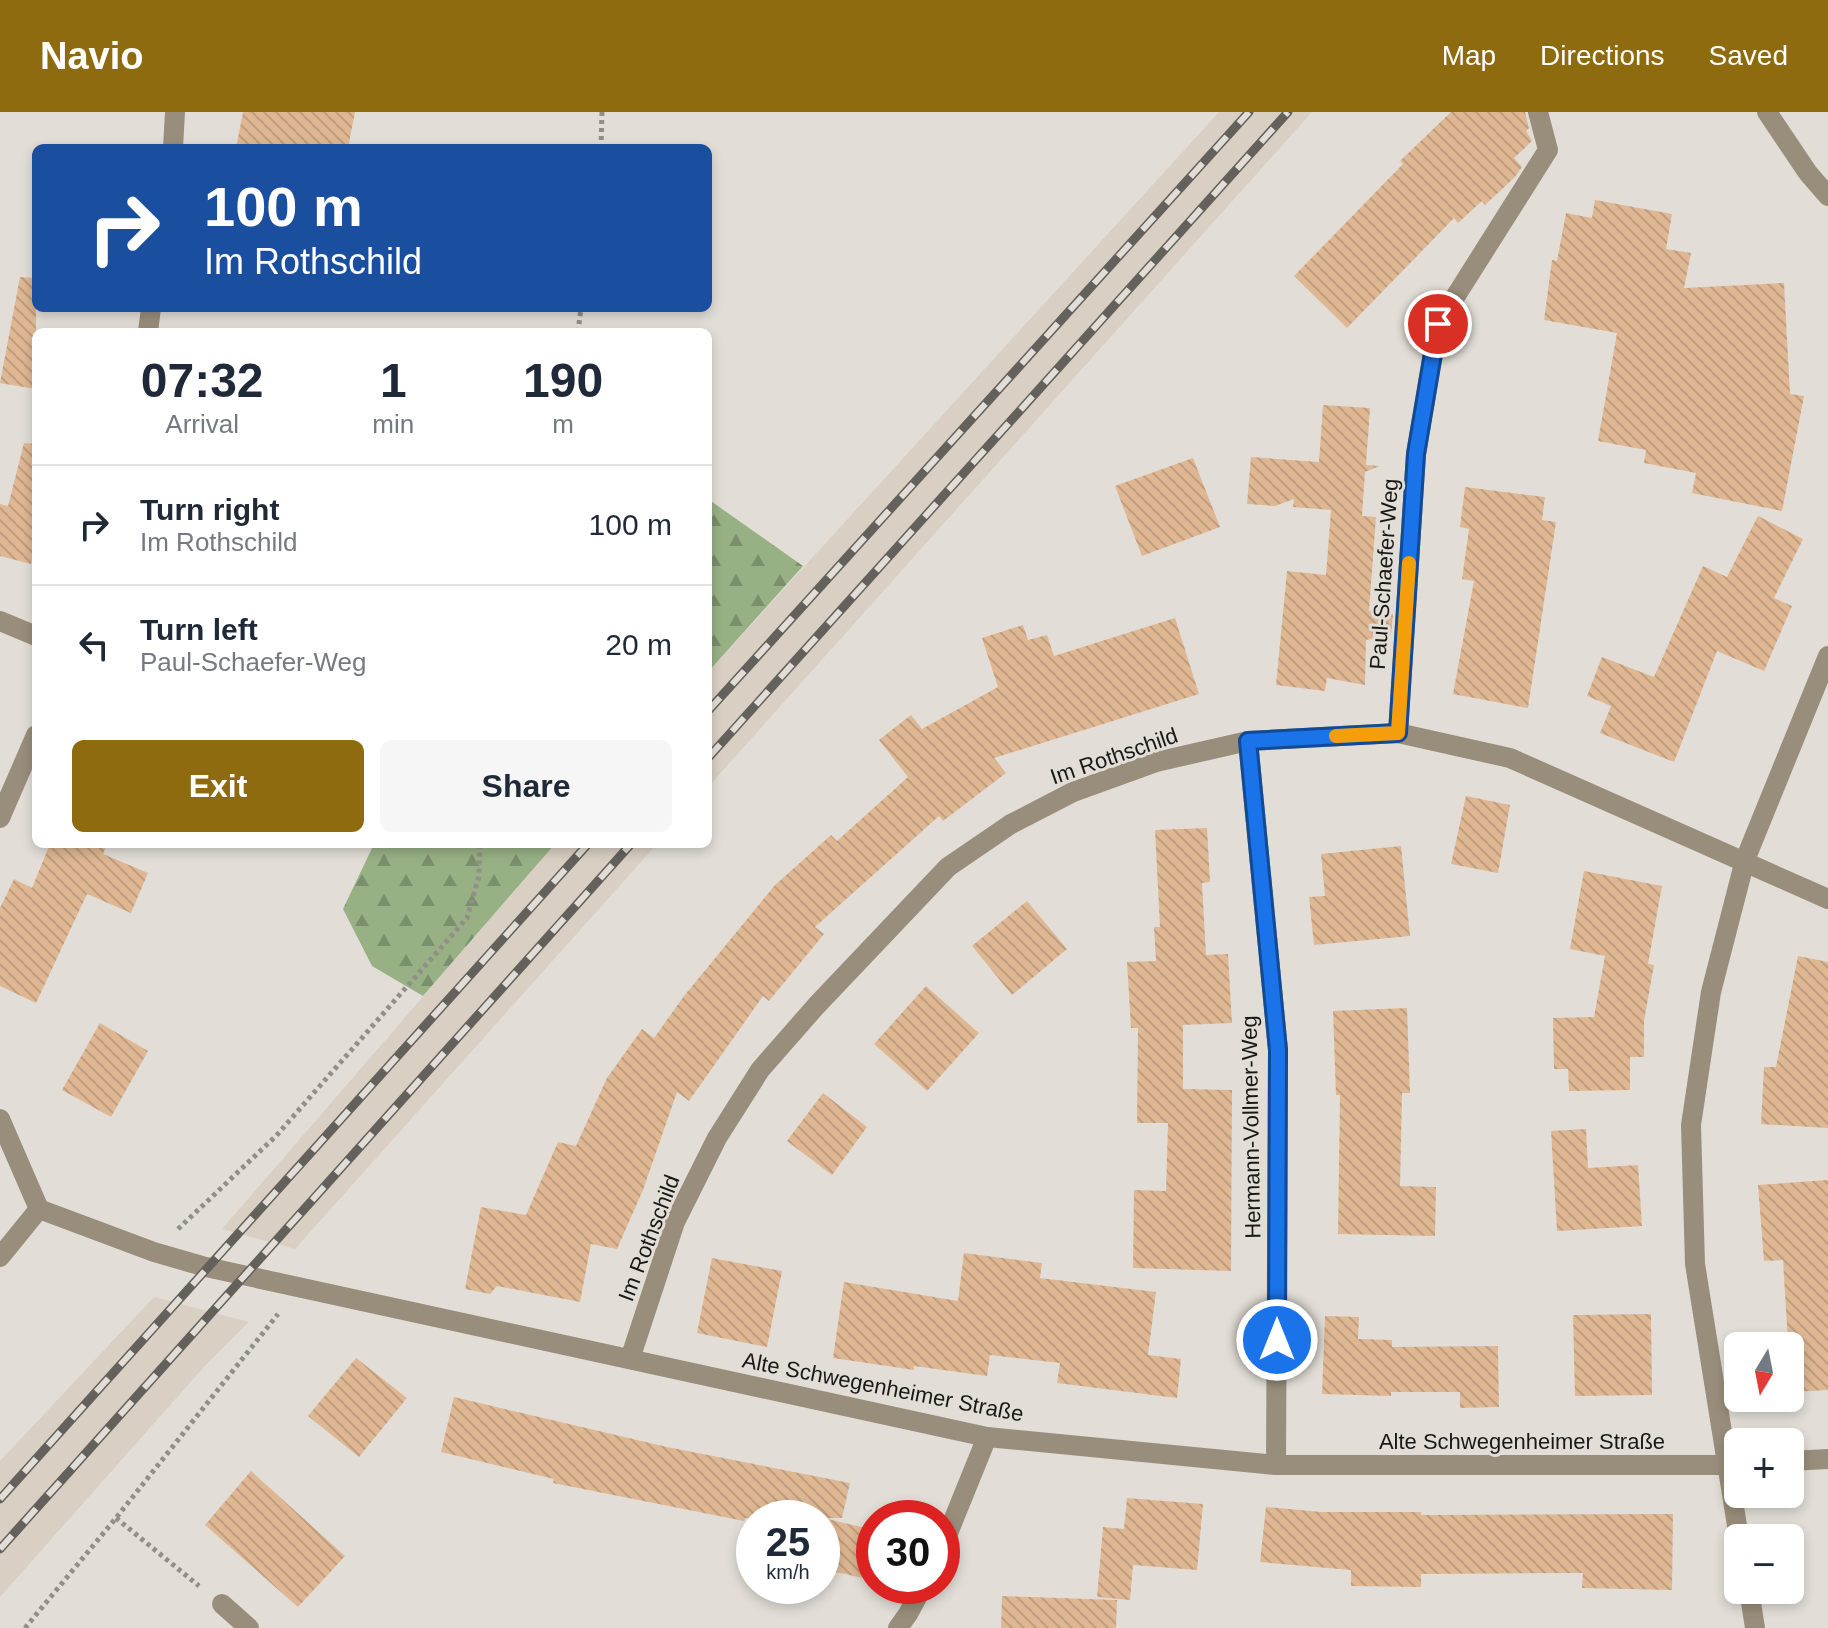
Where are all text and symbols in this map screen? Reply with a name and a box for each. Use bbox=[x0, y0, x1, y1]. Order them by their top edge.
text: Navio bbox=[40, 35, 143, 77]
text: Map bbox=[1442, 40, 1496, 71]
text: Directions bbox=[1540, 40, 1665, 71]
text: Saved bbox=[1709, 40, 1788, 71]
text: 100 m bbox=[204, 175, 363, 238]
icon: right bbox=[72, 176, 176, 280]
text: Im Rothschild bbox=[204, 241, 422, 282]
pin bbox=[1404, 290, 1472, 358]
icon: arrive bbox=[1416, 302, 1460, 346]
text: 07:32 bbox=[141, 354, 264, 407]
text: 1 bbox=[380, 354, 407, 407]
text: 190 bbox=[523, 354, 603, 407]
text: Arrival bbox=[165, 409, 239, 439]
text: min bbox=[372, 409, 414, 439]
text: m bbox=[552, 409, 574, 439]
street label: Paul-Schaefer-Weg bbox=[1365, 478, 1403, 670]
text: Turn right bbox=[140, 493, 279, 526]
icon: right bbox=[72, 503, 116, 547]
text: 100 m bbox=[589, 508, 672, 541]
text: Im Rothschild bbox=[140, 527, 298, 557]
text: Turn left bbox=[140, 613, 258, 646]
icon: left bbox=[72, 623, 116, 667]
text: 20 m bbox=[605, 628, 672, 661]
text: Paul-Schaefer-Weg bbox=[140, 647, 366, 677]
street label: Im Rothschild bbox=[1047, 722, 1181, 790]
button: Exit bbox=[72, 740, 364, 832]
button: Share bbox=[380, 740, 672, 832]
street label: Hermann-Vollmer-Weg bbox=[1237, 1015, 1265, 1239]
street label: Im Rothschild bbox=[613, 1171, 685, 1305]
position arrow bbox=[1235, 1298, 1319, 1382]
north arrow bbox=[1724, 1332, 1804, 1412]
map controls bbox=[1724, 1332, 1804, 1604]
street label: Alte Schwegenheimer Straße bbox=[740, 1347, 1026, 1427]
button: + bbox=[1724, 1428, 1804, 1508]
street label: Alte Schwegenheimer Straße bbox=[1379, 1429, 1665, 1454]
speed limit sign: 30 bbox=[856, 1500, 960, 1604]
text: 25 bbox=[766, 1520, 810, 1564]
button: − bbox=[1724, 1524, 1804, 1604]
text: km/h bbox=[766, 1561, 810, 1583]

